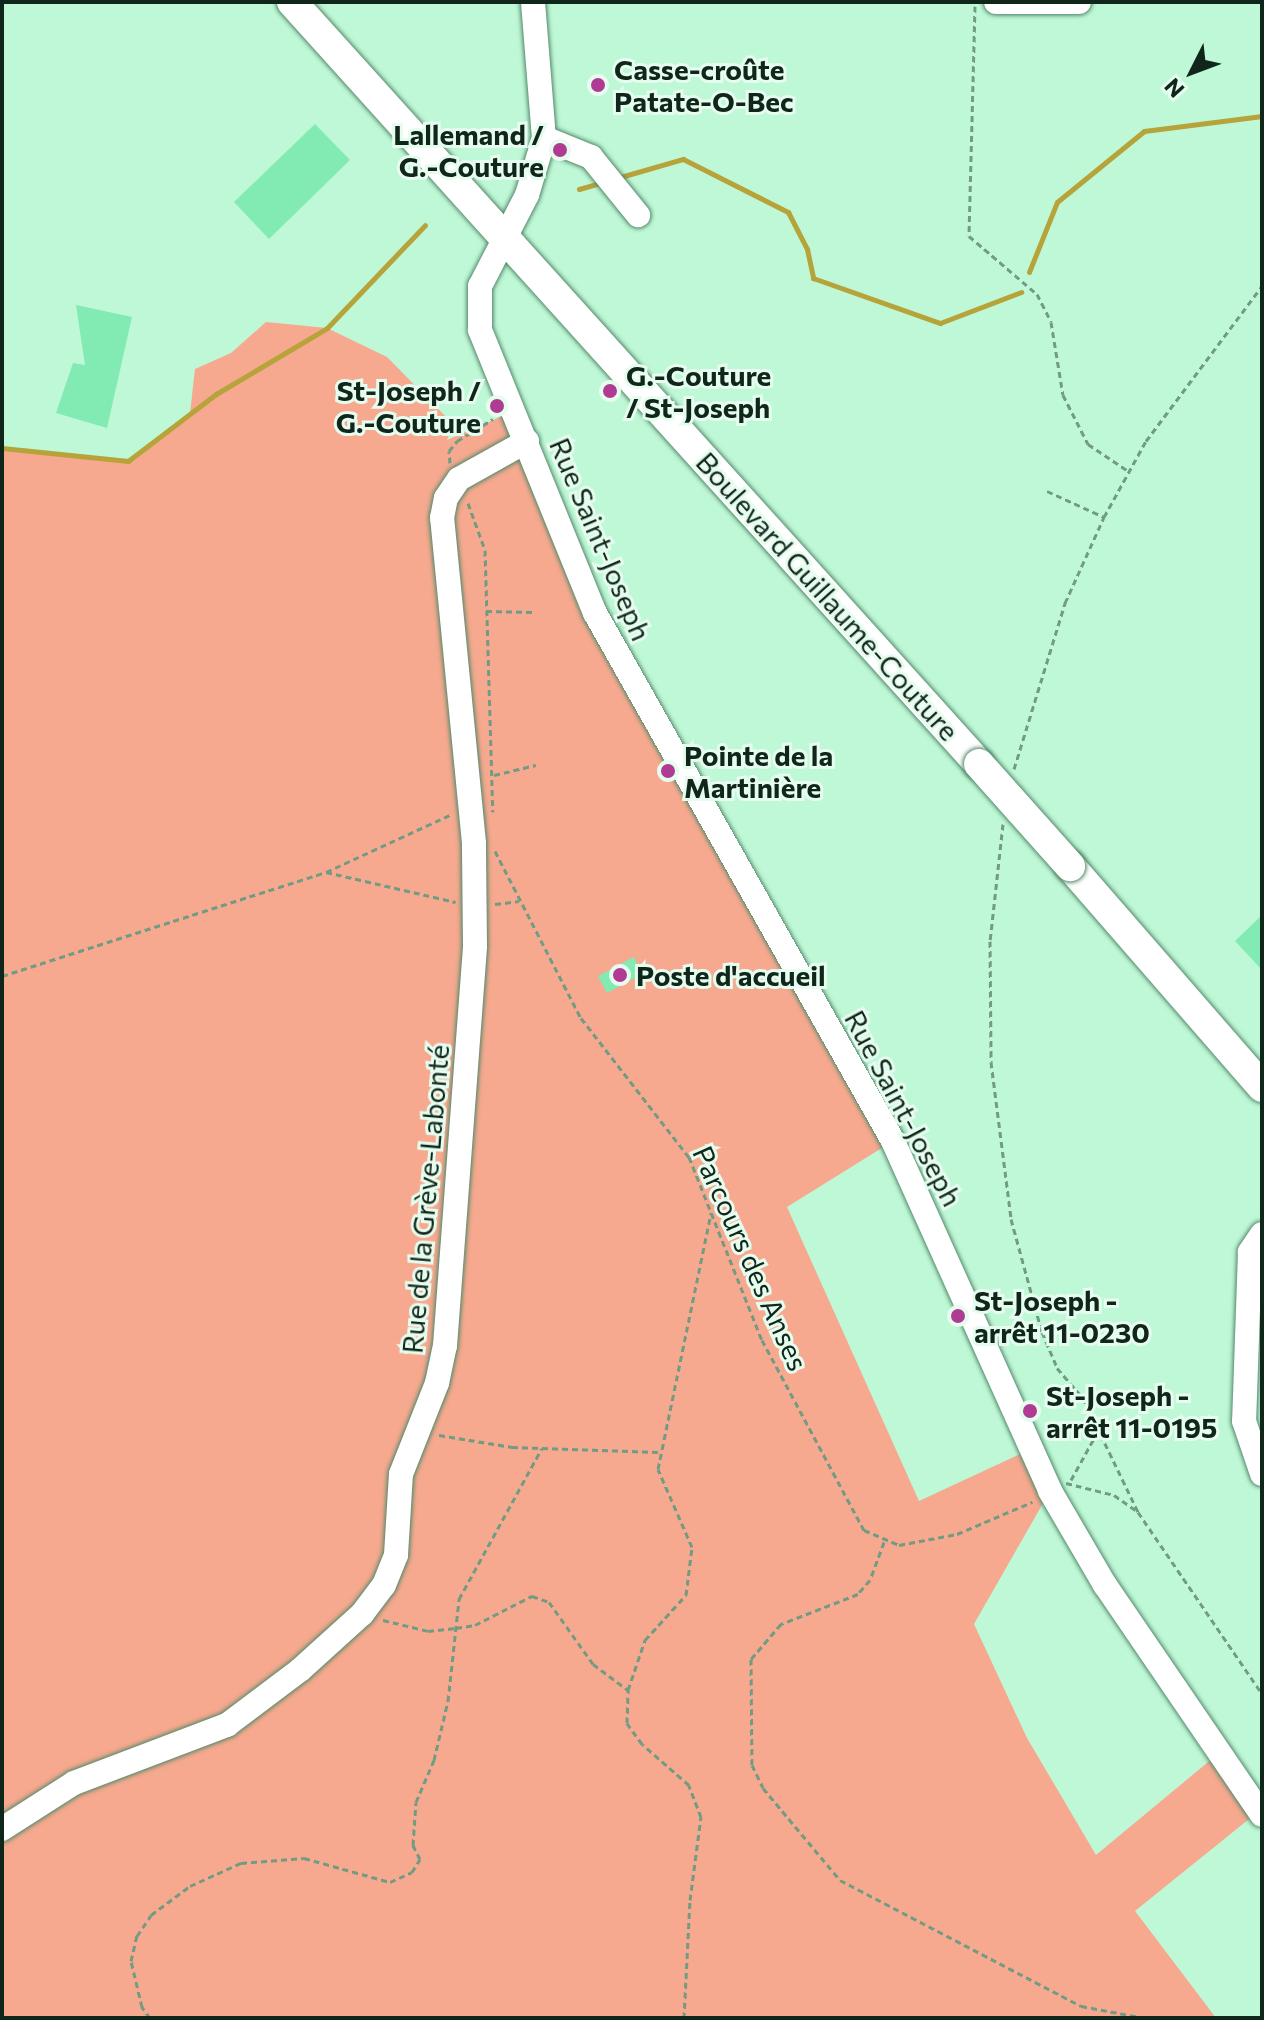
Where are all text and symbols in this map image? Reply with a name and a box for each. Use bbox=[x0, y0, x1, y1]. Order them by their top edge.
north arrow bbox=[1152, 32, 1232, 112]
place label: Casse-croûte Patate-O-Bec bbox=[614, 52, 793, 118]
text: N bbox=[1158, 73, 1189, 104]
marker: Casse-croûte Patate-O-Bec bbox=[589, 76, 607, 94]
place label: Lallemand / G.-Couture bbox=[393, 117, 544, 183]
marker: Lallemand / G.-Couture bbox=[551, 141, 569, 159]
place label: G.-Couture / St-Joseph bbox=[626, 358, 771, 424]
place label: St-Joseph / G.-Couture bbox=[336, 373, 481, 439]
marker: G.-Couture / St-Joseph bbox=[601, 382, 619, 400]
marker: St-Joseph / G.-Couture bbox=[488, 397, 506, 415]
street label: Rue Saint-Joseph bbox=[543, 433, 659, 645]
street label: Boulevard Guillaume-Couture bbox=[690, 445, 966, 747]
place label: Pointe de la Martinière bbox=[684, 738, 833, 804]
marker: Pointe de la Martinière bbox=[659, 762, 677, 780]
place label: Poste d'accueil bbox=[636, 958, 826, 992]
marker: Poste d'accueil bbox=[611, 966, 629, 984]
street label: Rue Saint-Joseph bbox=[838, 1004, 970, 1212]
street label: Rue de la Grève-Labonté bbox=[395, 1043, 455, 1355]
street label: Parcours des Anses bbox=[686, 1140, 816, 1376]
place label: St-Joseph - arrêt 11-0230 bbox=[974, 1283, 1150, 1349]
marker: St-Joseph - arrêt 11-0230 bbox=[949, 1307, 967, 1325]
place label: St-Joseph - arrêt 11-0195 bbox=[1046, 1378, 1217, 1444]
marker: St-Joseph - arrêt 11-0195 bbox=[1021, 1402, 1039, 1420]

